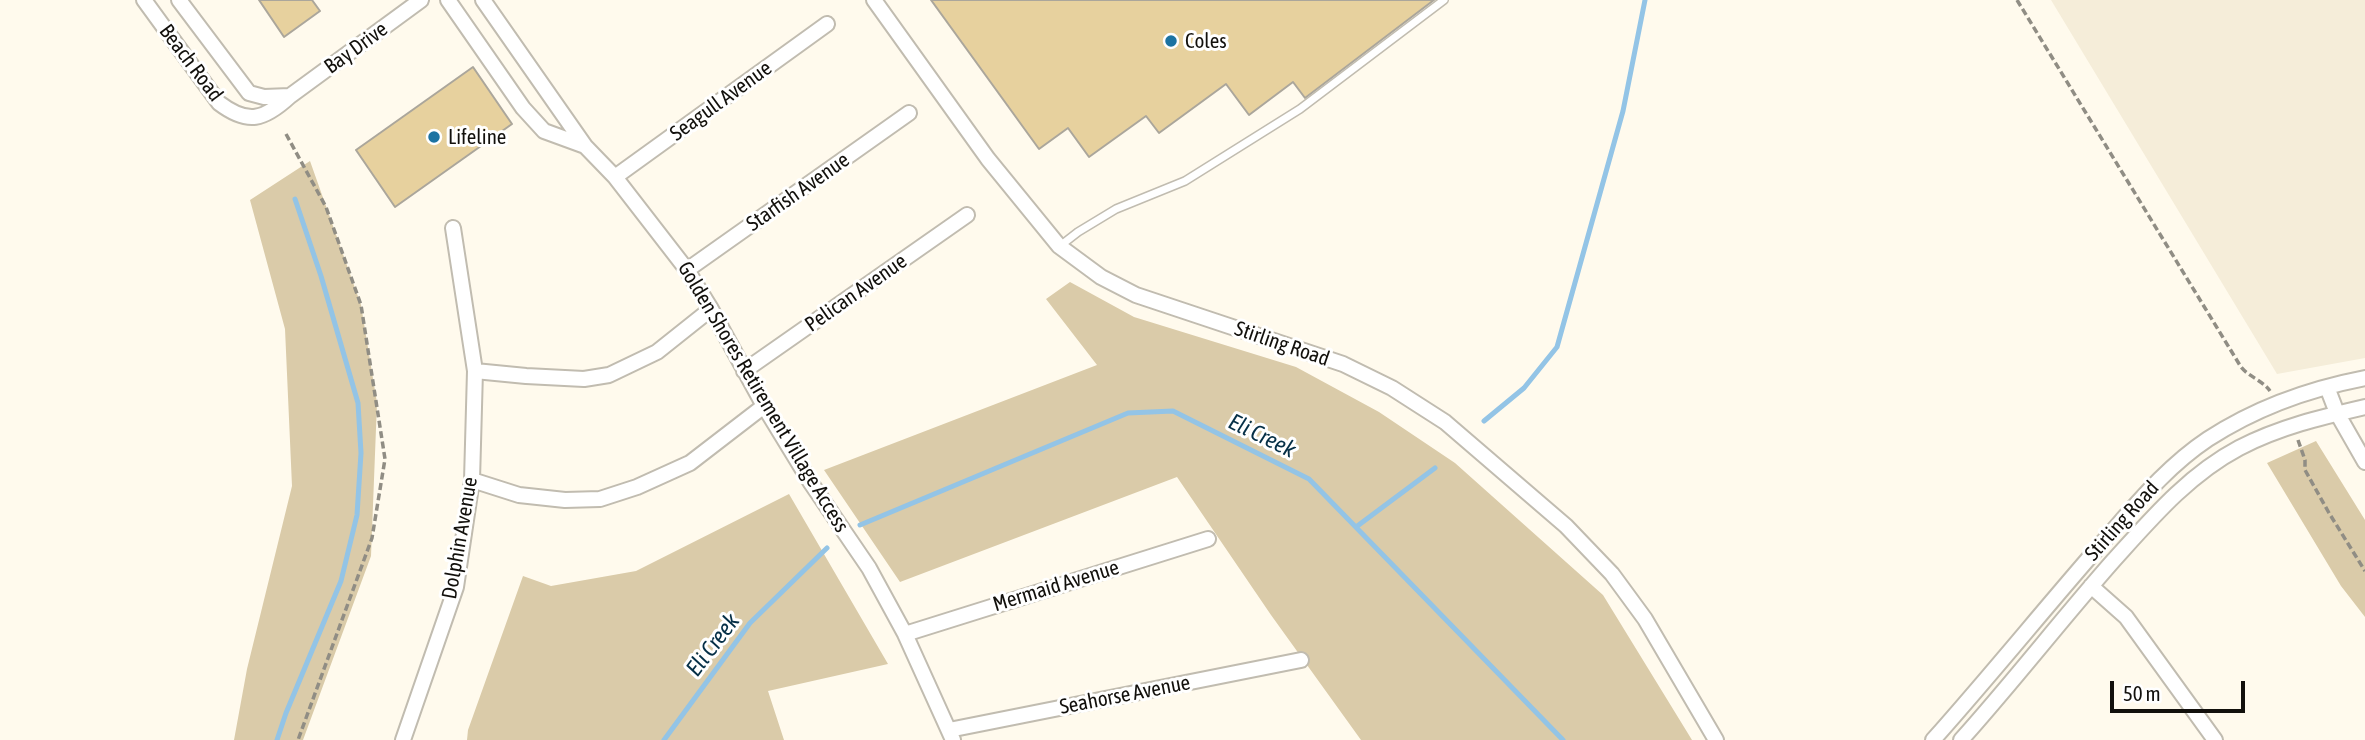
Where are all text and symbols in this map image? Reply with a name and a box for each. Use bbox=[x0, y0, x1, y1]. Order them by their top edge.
street label: Bay Drive bbox=[319, 17, 393, 79]
street label: Beach Road bbox=[154, 19, 228, 107]
place label: Coles bbox=[1185, 28, 1227, 54]
marker: Coles bbox=[1163, 33, 1179, 49]
street label: Seagull Avenue bbox=[665, 56, 777, 146]
place label: Lifeline bbox=[448, 124, 506, 150]
marker: Lifeline bbox=[426, 129, 442, 145]
street label: Starfish Avenue bbox=[742, 147, 854, 237]
street label: Pelican Avenue bbox=[800, 249, 912, 337]
street label: Golden Shores Retirement Village Access bbox=[672, 257, 854, 537]
street label: Stirling Road bbox=[1231, 316, 1333, 372]
water label: Eli Creek bbox=[1224, 408, 1300, 464]
street label: Dolphin Avenue bbox=[437, 475, 483, 601]
street label: Stirling Road bbox=[2080, 476, 2164, 566]
street label: Mermaid Avenue bbox=[990, 555, 1122, 617]
water label: Eli Creek bbox=[681, 608, 745, 682]
scale bar bbox=[2113, 666, 2248, 710]
street label: Seahorse Avenue bbox=[1058, 670, 1192, 720]
text: 50 m bbox=[2123, 681, 2161, 705]

